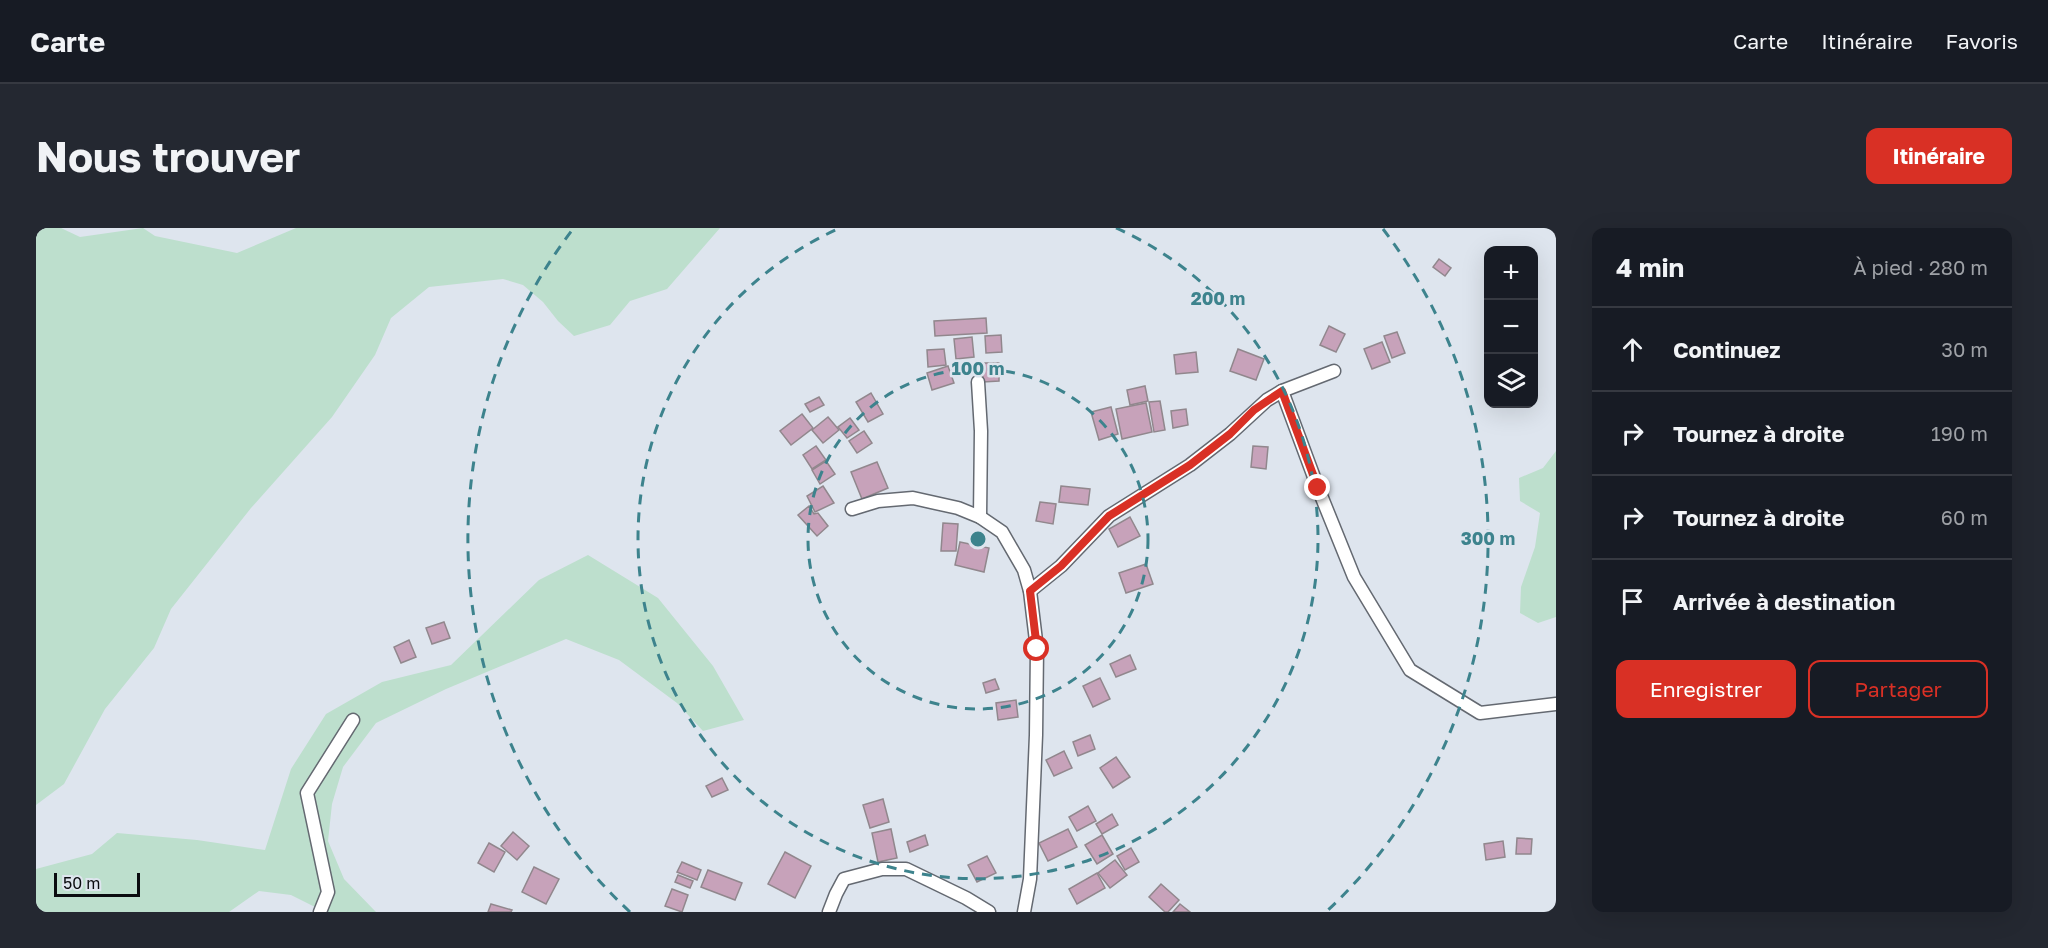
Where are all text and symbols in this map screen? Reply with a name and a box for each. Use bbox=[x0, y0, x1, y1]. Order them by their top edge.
text: Carte bbox=[30, 25, 105, 58]
text: Carte bbox=[1733, 28, 1788, 54]
text: Itinéraire bbox=[1821, 28, 1913, 54]
text: Favoris bbox=[1946, 28, 2018, 54]
button: Itinéraire bbox=[1866, 128, 2012, 184]
text: Nous trouver bbox=[36, 131, 300, 181]
map controls bbox=[1484, 246, 1538, 408]
button: + bbox=[1484, 246, 1538, 300]
text: 4 min bbox=[1616, 252, 1684, 283]
text: À pied · 280 m bbox=[1853, 255, 1988, 279]
text: 200 m bbox=[1191, 287, 1245, 309]
button: − bbox=[1484, 300, 1538, 354]
icon: ahead bbox=[1616, 333, 1649, 366]
text: Continuez bbox=[1673, 336, 1780, 363]
text: 30 m bbox=[1941, 337, 1988, 361]
button: layers bbox=[1484, 354, 1538, 408]
text: 100 m bbox=[952, 357, 1004, 379]
icon: right bbox=[1616, 417, 1649, 450]
text: Tournez à droite bbox=[1673, 420, 1844, 447]
text: 190 m bbox=[1931, 421, 1988, 445]
route end bbox=[1304, 474, 1330, 500]
icon: right bbox=[1616, 501, 1649, 534]
text: Tournez à droite bbox=[1673, 504, 1844, 531]
text: 60 m bbox=[1941, 505, 1988, 529]
text: 300 m bbox=[1461, 527, 1515, 549]
centre of rings bbox=[968, 529, 988, 549]
icon: arrive bbox=[1616, 585, 1649, 618]
text: Arrivée à destination bbox=[1673, 588, 1895, 615]
route start bbox=[1023, 635, 1049, 661]
button: Enregistrer bbox=[1616, 660, 1796, 718]
button: Partager bbox=[1808, 660, 1988, 718]
scale bar bbox=[54, 870, 140, 898]
text: 50 m bbox=[63, 873, 100, 893]

